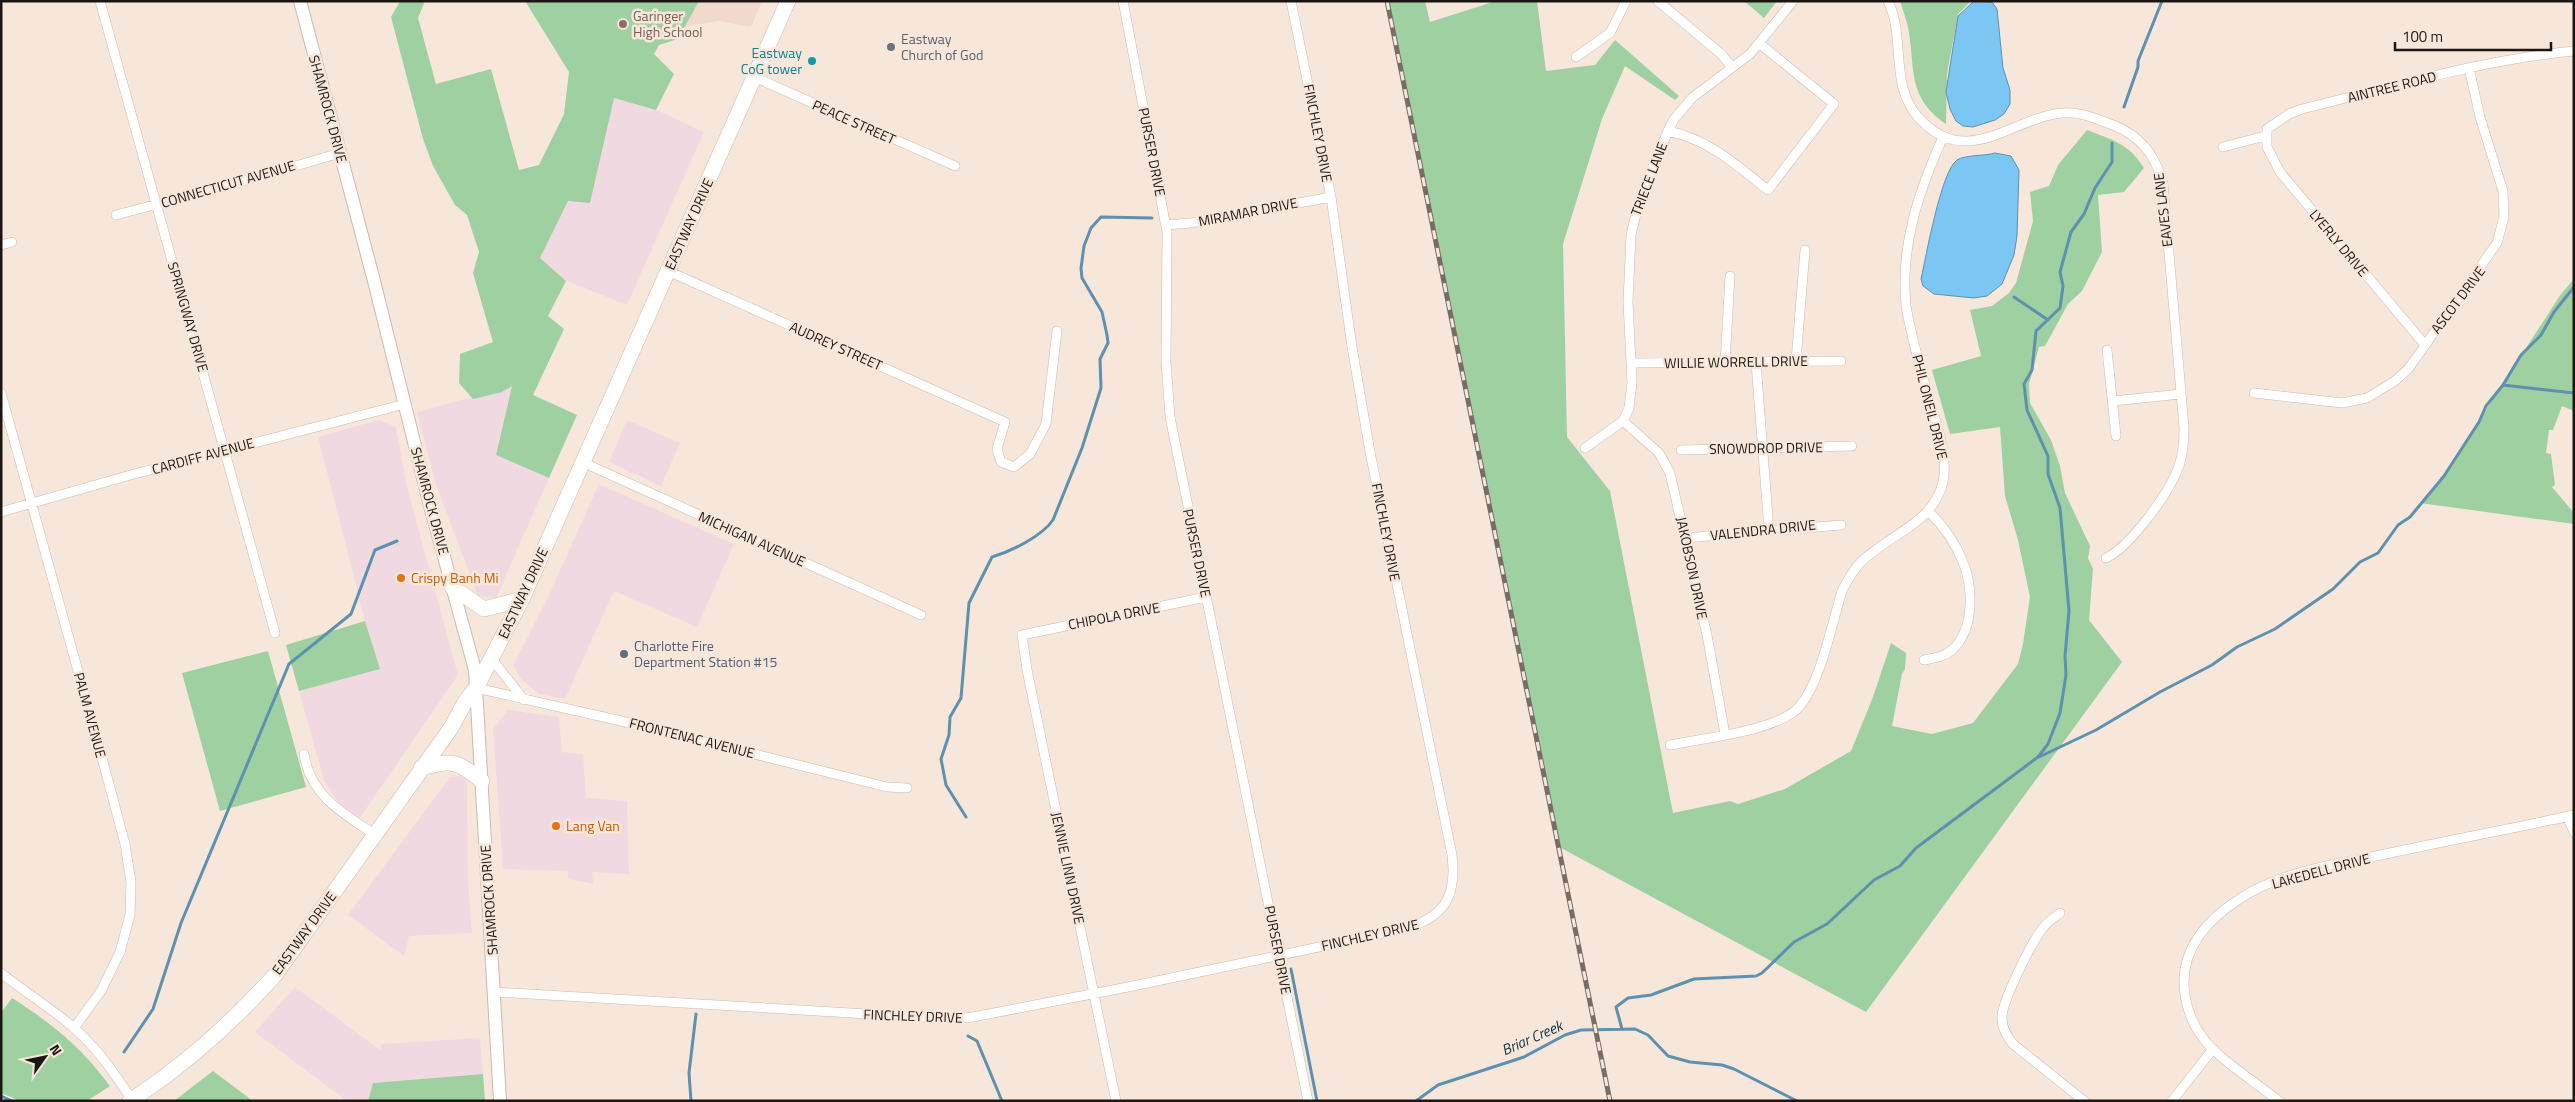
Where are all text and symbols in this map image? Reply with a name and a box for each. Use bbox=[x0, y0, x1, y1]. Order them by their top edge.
place label: Garinger High School bbox=[633, 5, 703, 42]
marker: Garinger High School bbox=[617, 18, 629, 30]
scale bar bbox=[2395, 20, 2551, 52]
text: 100 m bbox=[2402, 25, 2443, 48]
place label: Eastway Church of God bbox=[901, 28, 984, 65]
marker: Eastway Church of God bbox=[885, 41, 897, 53]
place label: Eastway CoG tower bbox=[741, 42, 802, 79]
street label: SHAMROCK DRIVE bbox=[304, 53, 353, 165]
marker: Eastway CoG tower bbox=[806, 55, 818, 67]
street label: AINTREE ROAD bbox=[2345, 65, 2439, 108]
street label: FINCHLEY DRIVE bbox=[1299, 82, 1338, 184]
street label: PEACE STREET bbox=[809, 94, 900, 150]
street label: PURSER DRIVE bbox=[1134, 106, 1171, 198]
street label: TRIECE LANE bbox=[1625, 139, 1672, 219]
street label: CONNECTICUT AVENUE bbox=[158, 154, 298, 213]
street label: EAVES LANE bbox=[2148, 172, 2177, 248]
street label: EASTWAY DRIVE bbox=[659, 174, 718, 273]
street label: MIRAMAR DRIVE bbox=[1196, 192, 1300, 231]
street label: LYERLY DRIVE bbox=[2305, 204, 2374, 281]
street label: SPRINGWAY DRIVE bbox=[163, 259, 214, 375]
street label: ASCOT DRIVE bbox=[2425, 261, 2490, 338]
street label: AUDREY STREET bbox=[786, 316, 887, 376]
street label: WILLIE WORRELL DRIVE bbox=[1664, 350, 1808, 373]
street label: PHIL ONEIL DRIVE bbox=[1907, 352, 1954, 462]
street label: CARDIFF AVENUE bbox=[149, 432, 257, 479]
street label: SNOWDROP DRIVE bbox=[1709, 436, 1823, 459]
street label: SHAMROCK DRIVE bbox=[406, 445, 455, 557]
street label: FINCHLEY DRIVE bbox=[1367, 481, 1406, 583]
street label: MICHIGAN AVENUE bbox=[695, 506, 809, 572]
street label: PURSER DRIVE bbox=[1178, 507, 1217, 599]
street label: VALENDRA DRIVE bbox=[1709, 513, 1817, 545]
street label: JAKOBSON DRIVE bbox=[1671, 515, 1714, 621]
street label: EASTWAY DRIVE bbox=[492, 544, 553, 642]
place label: Crispy Banh Mi bbox=[411, 567, 499, 588]
marker: Crispy Banh Mi bbox=[395, 572, 407, 584]
street label: CHIPOLA DRIVE bbox=[1066, 596, 1162, 635]
place label: Charlotte Fire Department Station #15 bbox=[634, 635, 778, 672]
marker: Charlotte Fire Department Station #15 bbox=[618, 648, 630, 660]
street label: PALM AVENUE bbox=[69, 670, 112, 760]
street label: FRONTENAC AVENUE bbox=[627, 712, 757, 763]
street label: JENNIE LINN DRIVE bbox=[1046, 810, 1091, 926]
place label: Lang Van bbox=[566, 815, 620, 836]
marker: Lang Van bbox=[550, 820, 562, 832]
street label: SHAMROCK DRIVE bbox=[474, 844, 503, 956]
street label: LAKEDELL DRIVE bbox=[2269, 847, 2373, 894]
street label: EASTWAY DRIVE bbox=[266, 887, 341, 979]
street label: PURSER DRIVE bbox=[1260, 904, 1297, 996]
street label: FINCHLEY DRIVE bbox=[1319, 913, 1421, 956]
street label: FINCHLEY DRIVE bbox=[863, 1003, 963, 1028]
water label: Briar Creek bbox=[1498, 1013, 1568, 1061]
north arrow bbox=[20, 1032, 70, 1082]
text: N bbox=[45, 1040, 68, 1059]

